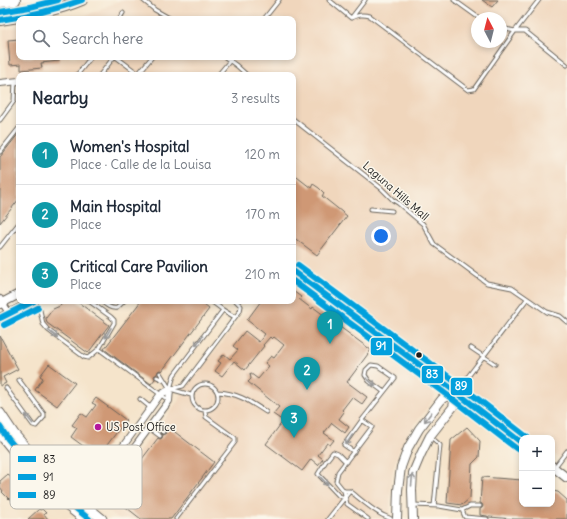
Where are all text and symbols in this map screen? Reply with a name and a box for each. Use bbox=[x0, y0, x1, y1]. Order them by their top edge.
north arrow bbox=[471, 12, 507, 48]
search box bbox=[16, 16, 296, 60]
icon: search bbox=[30, 27, 52, 49]
text: Search here bbox=[62, 29, 143, 48]
text: Nearby bbox=[32, 87, 88, 109]
text: 3 results bbox=[231, 90, 280, 107]
text: Women's Hospital bbox=[70, 137, 189, 156]
text: 1 bbox=[42, 146, 48, 163]
text: 120 m bbox=[245, 146, 280, 163]
text: Place · Calle de la Louisa bbox=[70, 156, 212, 173]
street label: Laguna Hills Mall bbox=[360, 159, 432, 223]
text: Main Hospital bbox=[70, 197, 161, 216]
text: 2 bbox=[41, 206, 49, 223]
text: 170 m bbox=[245, 206, 280, 223]
text: Place bbox=[70, 216, 101, 233]
your location bbox=[371, 226, 391, 246]
text: Critical Care Pavilion bbox=[70, 257, 208, 276]
text: 3 bbox=[41, 266, 49, 283]
text: 210 m bbox=[245, 266, 280, 283]
text: Place bbox=[70, 276, 101, 293]
pin: 1 bbox=[317, 311, 343, 344]
one-way arrow bbox=[104, 327, 112, 339]
one-way arrow bbox=[47, 329, 58, 338]
one-way arrow bbox=[195, 335, 204, 346]
line badge: 91 bbox=[370, 337, 393, 356]
text: 91 bbox=[376, 339, 386, 353]
unlabelled marker bbox=[414, 350, 424, 360]
pin: 2 bbox=[294, 357, 320, 390]
line badge: 83 bbox=[421, 365, 444, 384]
text: 83 bbox=[426, 367, 438, 381]
one-way arrow bbox=[366, 377, 376, 386]
line badge: 89 bbox=[450, 377, 473, 396]
text: 89 bbox=[455, 379, 467, 393]
pin: 3 bbox=[281, 405, 307, 438]
one-way arrow bbox=[424, 411, 432, 422]
one-way arrow bbox=[25, 414, 34, 425]
place label: US Post Office bbox=[106, 420, 176, 434]
marker: US Post Office bbox=[93, 422, 103, 432]
one-way arrow bbox=[344, 434, 353, 445]
map controls bbox=[519, 435, 555, 507]
button: + bbox=[519, 435, 555, 471]
legend bbox=[10, 445, 142, 509]
text: 83 bbox=[43, 452, 56, 466]
text: 91 bbox=[43, 470, 54, 484]
button: − bbox=[519, 471, 555, 507]
one-way arrow bbox=[409, 474, 416, 487]
one-way arrow bbox=[320, 476, 329, 486]
text: 89 bbox=[43, 488, 56, 502]

